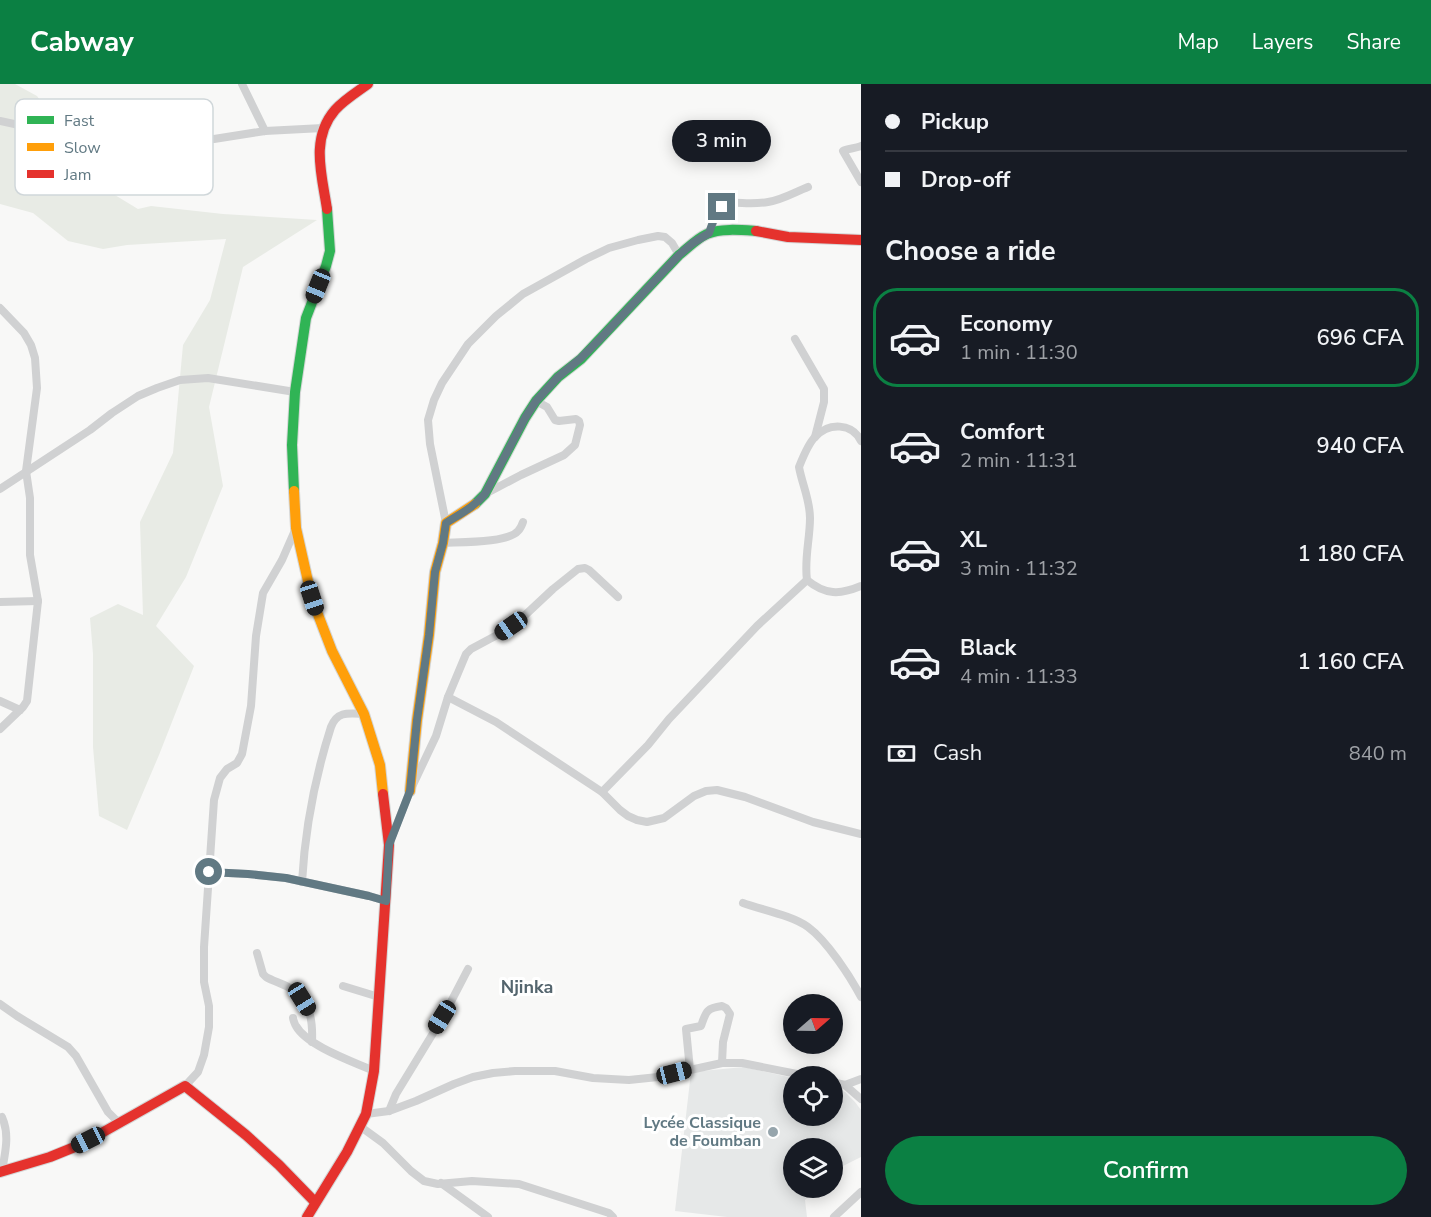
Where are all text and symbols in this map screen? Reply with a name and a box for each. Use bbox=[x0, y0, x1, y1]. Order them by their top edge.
text: Cabway bbox=[30, 23, 134, 61]
text: Map bbox=[1177, 28, 1219, 56]
text: Layers bbox=[1252, 28, 1313, 56]
text: Share bbox=[1346, 28, 1401, 56]
legend bbox=[15, 99, 213, 195]
text: Pickup bbox=[921, 107, 989, 137]
text: Fast bbox=[64, 110, 95, 132]
callout: 3 min bbox=[672, 120, 771, 162]
text: 3 min bbox=[696, 127, 747, 154]
text: Slow bbox=[64, 137, 101, 159]
text: Jam bbox=[63, 164, 91, 186]
text: Drop-off bbox=[921, 165, 1010, 195]
route end bbox=[708, 193, 735, 220]
text: Choose a ride bbox=[885, 233, 1056, 270]
car bbox=[303, 266, 333, 306]
text: Economy bbox=[960, 309, 1052, 339]
icon: car bbox=[888, 311, 942, 365]
text: 696 CFA bbox=[1317, 323, 1404, 353]
text: 1 min · 11:30 bbox=[960, 339, 1078, 366]
text: Comfort bbox=[960, 417, 1044, 447]
icon: car bbox=[888, 419, 942, 473]
text: 940 CFA bbox=[1317, 431, 1404, 461]
text: 2 min · 11:31 bbox=[960, 447, 1078, 474]
text: XL bbox=[960, 525, 987, 555]
icon: car bbox=[888, 527, 942, 581]
text: 1 180 CFA bbox=[1298, 539, 1404, 569]
text: 3 min · 11:32 bbox=[960, 555, 1078, 582]
car bbox=[298, 578, 326, 618]
car bbox=[491, 608, 531, 644]
text: Black bbox=[960, 633, 1016, 663]
icon: car bbox=[888, 635, 942, 689]
text: 1 160 CFA bbox=[1298, 647, 1404, 677]
text: 4 min · 11:33 bbox=[960, 663, 1078, 690]
icon: cash bbox=[885, 737, 918, 770]
text: Cash bbox=[933, 738, 982, 768]
text: 840 m bbox=[1349, 740, 1407, 767]
route start bbox=[195, 858, 222, 885]
district label: Njinka bbox=[501, 975, 553, 999]
car bbox=[285, 979, 319, 1019]
north arrow bbox=[783, 994, 843, 1054]
map controls bbox=[783, 994, 843, 1198]
car bbox=[425, 997, 459, 1037]
car bbox=[654, 1060, 694, 1086]
button: locate bbox=[783, 1066, 843, 1126]
place label: Lycée Classique de Foumban bbox=[643, 1112, 761, 1152]
car bbox=[68, 1124, 108, 1156]
marker: Lycée Classique de Foumban bbox=[766, 1125, 780, 1139]
button: Confirm bbox=[885, 1136, 1407, 1205]
button: layers bbox=[783, 1138, 843, 1198]

